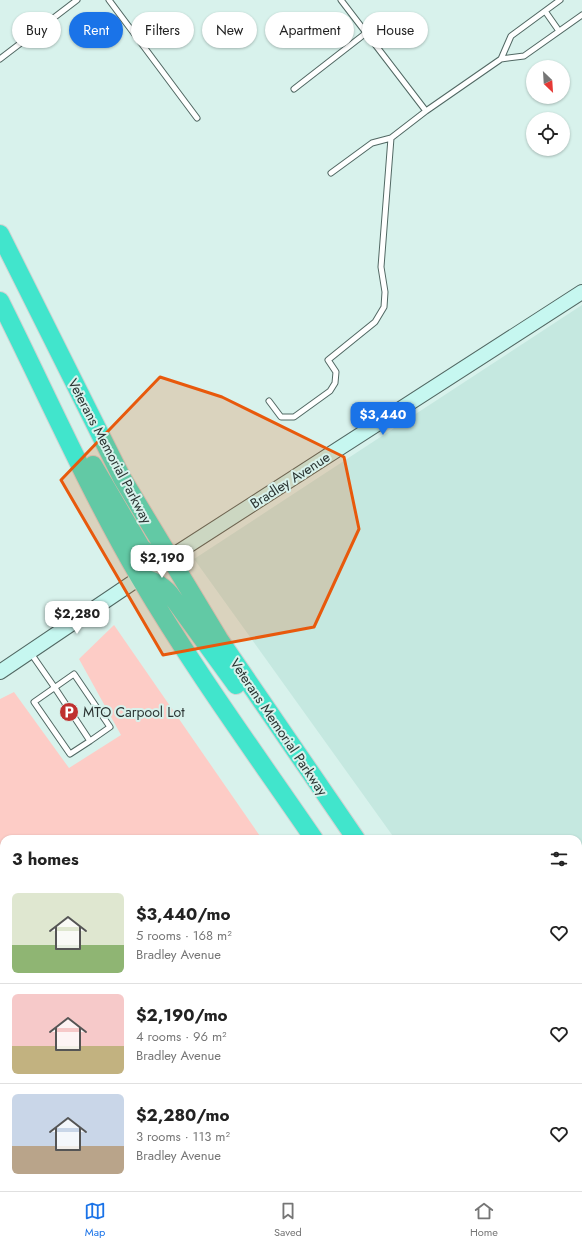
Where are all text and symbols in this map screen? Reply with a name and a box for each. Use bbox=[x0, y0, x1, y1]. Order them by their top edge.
chip: Buy bbox=[12, 12, 61, 48]
chip: Rent bbox=[69, 12, 123, 48]
chip: Filters bbox=[131, 12, 194, 48]
chip: New bbox=[202, 12, 257, 48]
chip: Apartment bbox=[265, 12, 354, 48]
chip: House bbox=[362, 12, 428, 48]
north arrow bbox=[526, 60, 570, 104]
map controls bbox=[526, 60, 570, 156]
button: locate bbox=[526, 112, 570, 156]
street label: Veterans Memorial Parkway bbox=[63, 375, 157, 528]
pin: $3,440 bbox=[350, 402, 416, 436]
text: $3,440 bbox=[360, 405, 406, 424]
street label: Bradley Avenue bbox=[246, 447, 334, 513]
pin: $2,190 bbox=[129, 545, 195, 579]
text: $2,190 bbox=[140, 548, 184, 567]
pin: $2,280 bbox=[44, 601, 110, 635]
text: $2,280 bbox=[54, 604, 100, 623]
street label: Veterans Memorial Parkway bbox=[225, 654, 333, 800]
parking icon: MTO Carpool Lot bbox=[58, 701, 80, 723]
place label: MTO Carpool Lot bbox=[83, 702, 185, 722]
text: 3 homes bbox=[12, 847, 79, 871]
icon: filters bbox=[548, 848, 570, 870]
text: $3,440/mo bbox=[136, 902, 231, 926]
icon: home bbox=[44, 909, 92, 957]
icon: heart bbox=[548, 922, 570, 944]
text: 5 rooms · 168 m² bbox=[136, 926, 232, 945]
text: Bradley Avenue bbox=[136, 945, 221, 964]
text: $2,190/mo bbox=[136, 1003, 228, 1027]
icon: home bbox=[44, 1010, 92, 1058]
icon: heart bbox=[548, 1023, 570, 1045]
text: 4 rooms · 96 m² bbox=[136, 1027, 227, 1046]
text: Bradley Avenue bbox=[136, 1046, 221, 1065]
text: $2,280/mo bbox=[136, 1103, 229, 1127]
icon: home bbox=[44, 1110, 92, 1158]
icon: heart bbox=[548, 1123, 570, 1145]
text: 3 rooms · 113 m² bbox=[136, 1127, 230, 1146]
text: Bradley Avenue bbox=[136, 1146, 221, 1165]
tab: Map bbox=[84, 1200, 106, 1240]
tab: Saved bbox=[274, 1200, 302, 1240]
tab: Home bbox=[470, 1200, 498, 1240]

